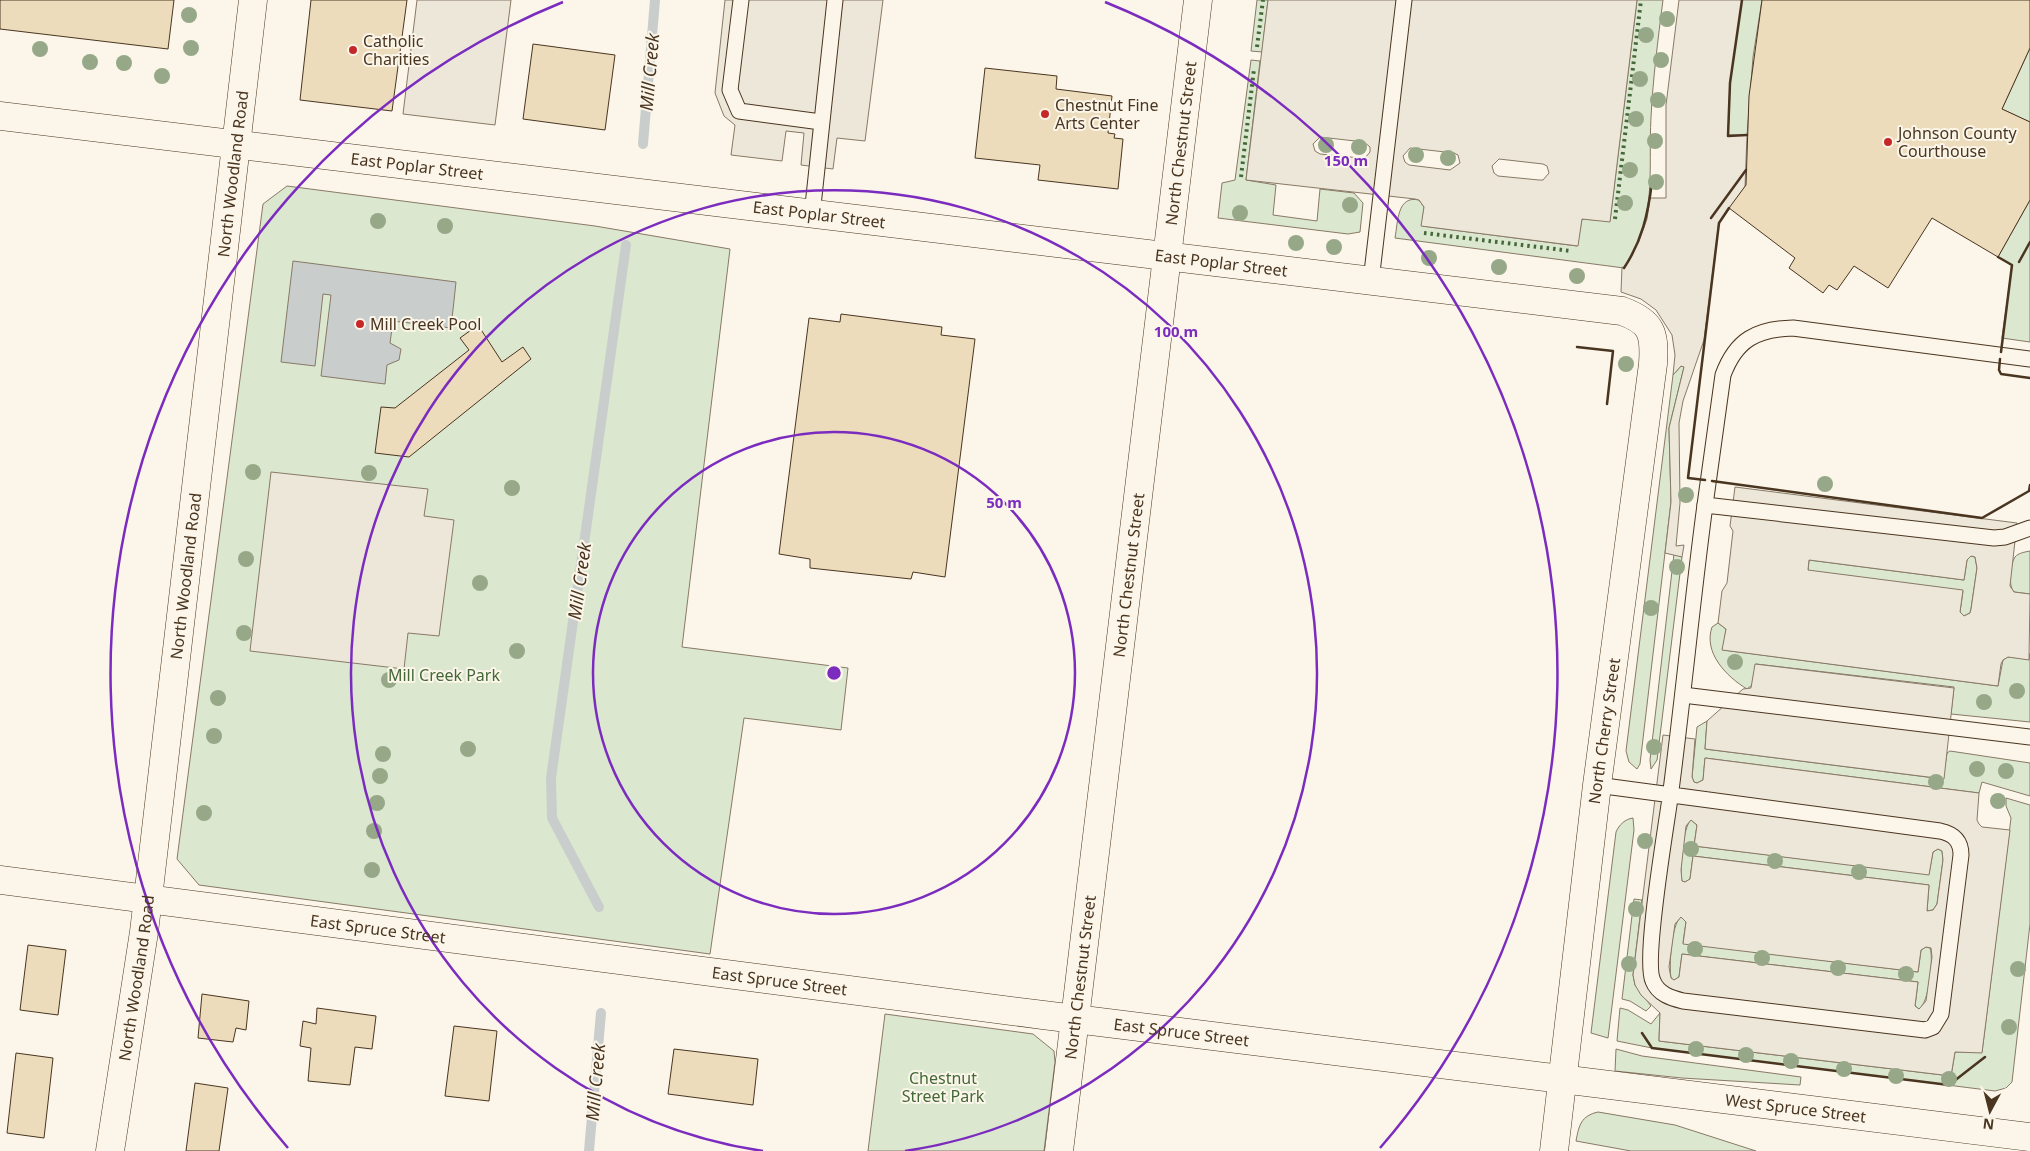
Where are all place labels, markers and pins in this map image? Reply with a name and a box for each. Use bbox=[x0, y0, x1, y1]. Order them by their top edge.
place label: Catholic Charities bbox=[363, 30, 429, 70]
marker: Catholic Charities bbox=[347, 44, 359, 56]
place label: Chestnut Fine Arts Center bbox=[1055, 94, 1159, 134]
marker: Chestnut Fine Arts Center bbox=[1039, 108, 1051, 120]
place label: Johnson County Courthouse bbox=[1896, 122, 2018, 162]
marker: Johnson County Courthouse bbox=[1882, 136, 1894, 148]
place label: Mill Creek Pool bbox=[370, 313, 481, 335]
marker: Mill Creek Pool bbox=[354, 318, 366, 330]
centre of rings bbox=[825, 664, 843, 682]

